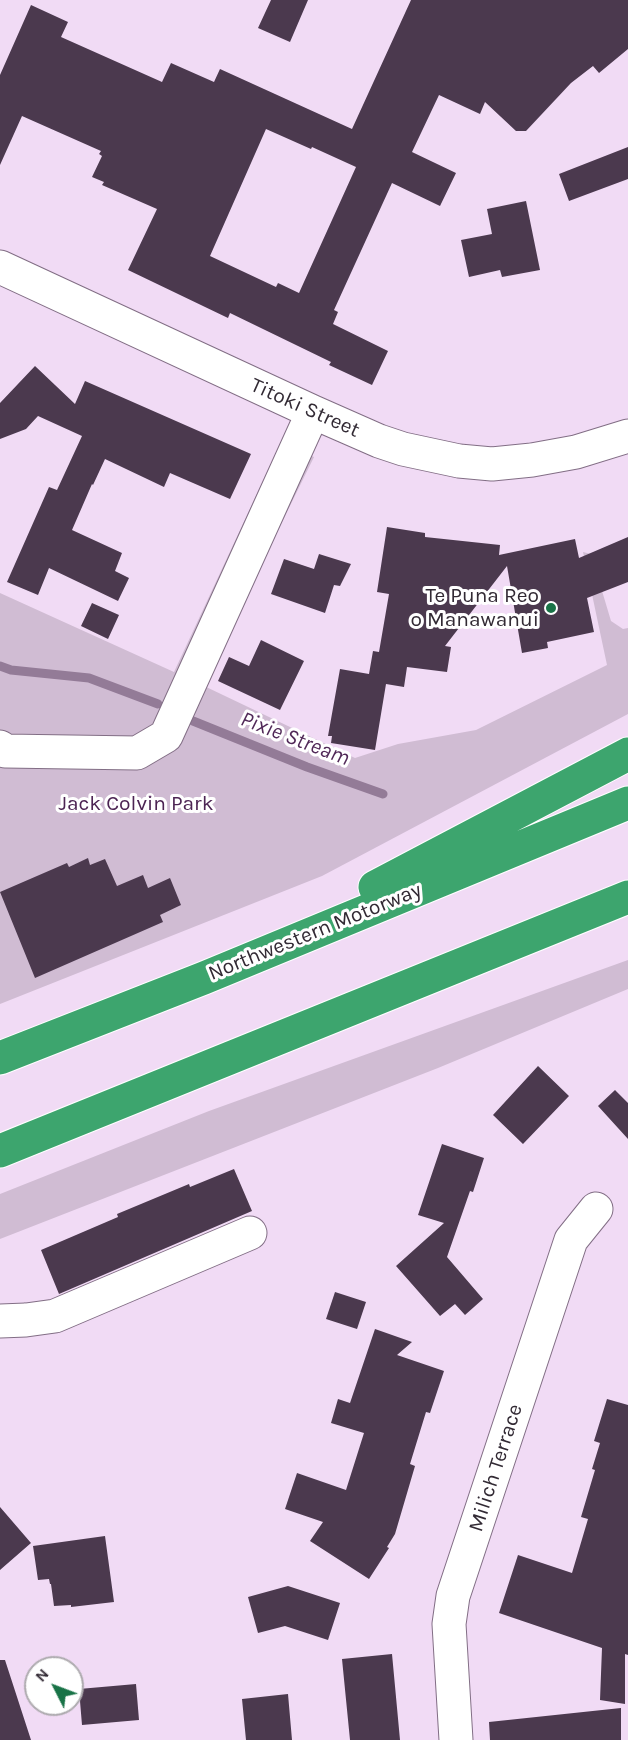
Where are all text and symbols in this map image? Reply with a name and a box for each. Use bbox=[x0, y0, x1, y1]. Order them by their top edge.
street label: Titoki Street bbox=[246, 373, 364, 443]
place label: Te Puna Reo o Manawanui bbox=[411, 583, 539, 633]
marker: Te Puna Reo o Manawanui bbox=[544, 601, 558, 615]
water label: Pixie Stream bbox=[237, 706, 353, 772]
park label: Jack Colvin Park bbox=[58, 791, 214, 817]
street label: Northwestern Motorway bbox=[205, 878, 425, 986]
street label: Milich Terrace bbox=[464, 1401, 528, 1535]
north arrow bbox=[24, 1656, 84, 1716]
text: N bbox=[31, 1664, 53, 1686]

